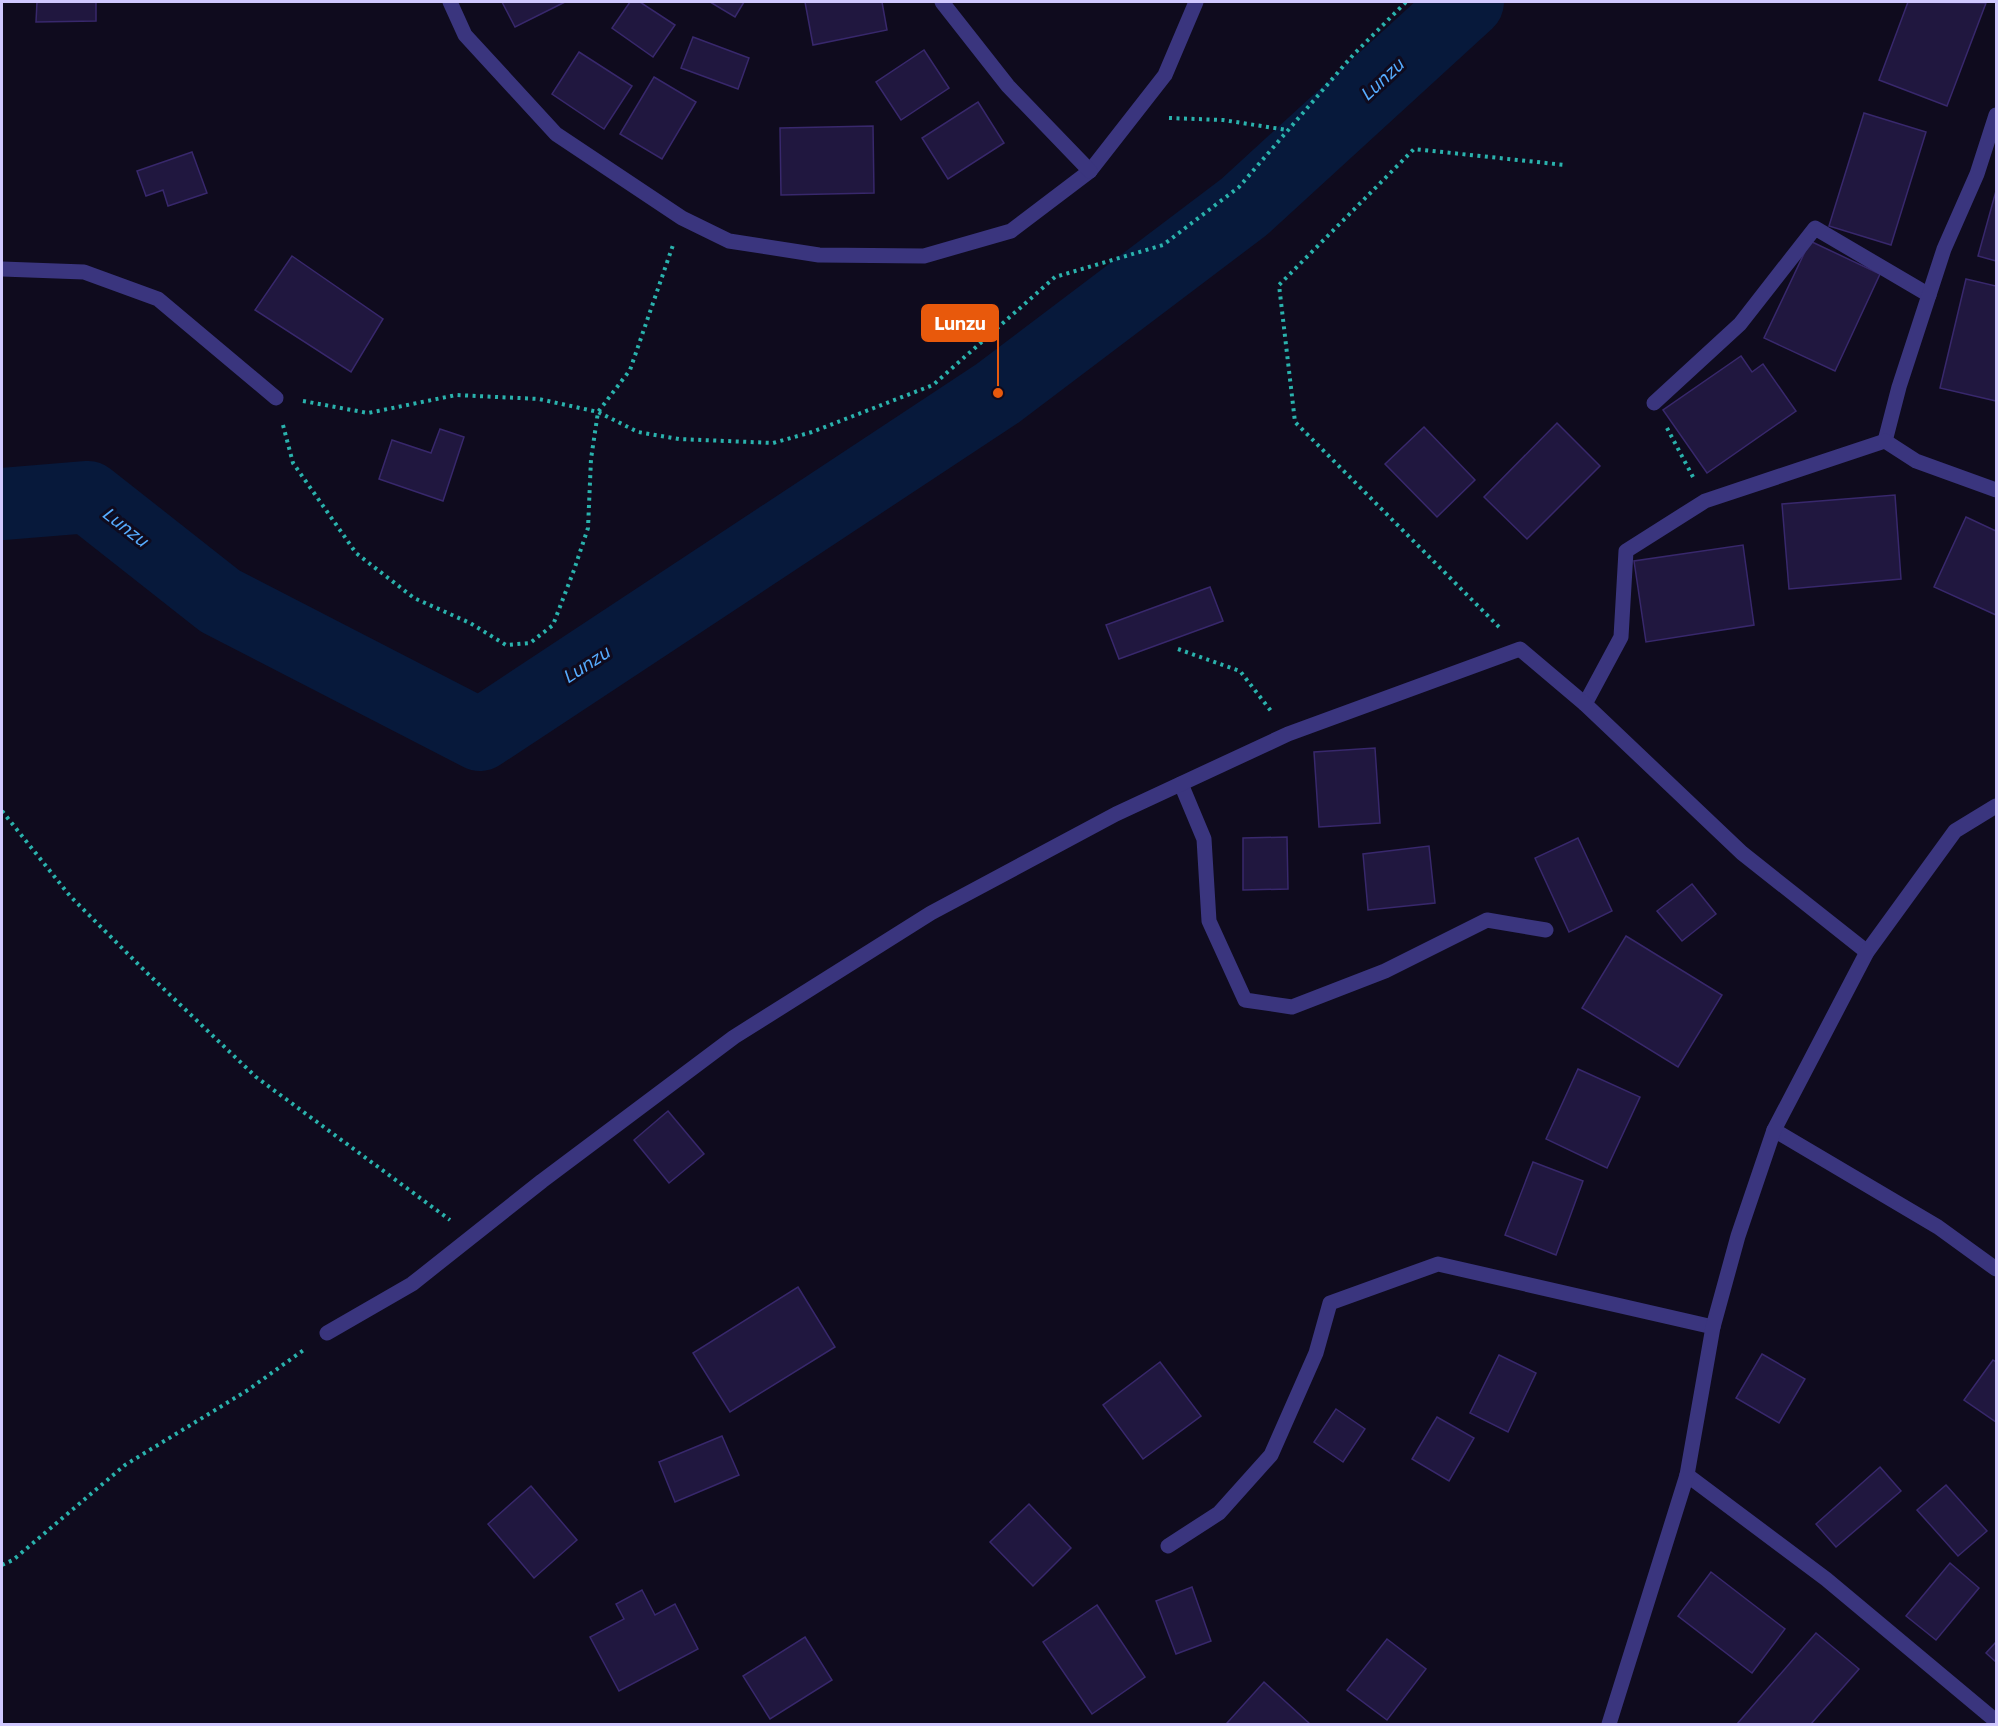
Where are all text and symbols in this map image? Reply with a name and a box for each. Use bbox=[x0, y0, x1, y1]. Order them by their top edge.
water label: Lunzu bbox=[1355, 53, 1409, 105]
callout: Lunzu bbox=[922, 305, 998, 341]
text: Lunzu bbox=[934, 312, 986, 334]
water label: Lunzu bbox=[98, 502, 154, 552]
water label: Lunzu bbox=[558, 640, 614, 688]

